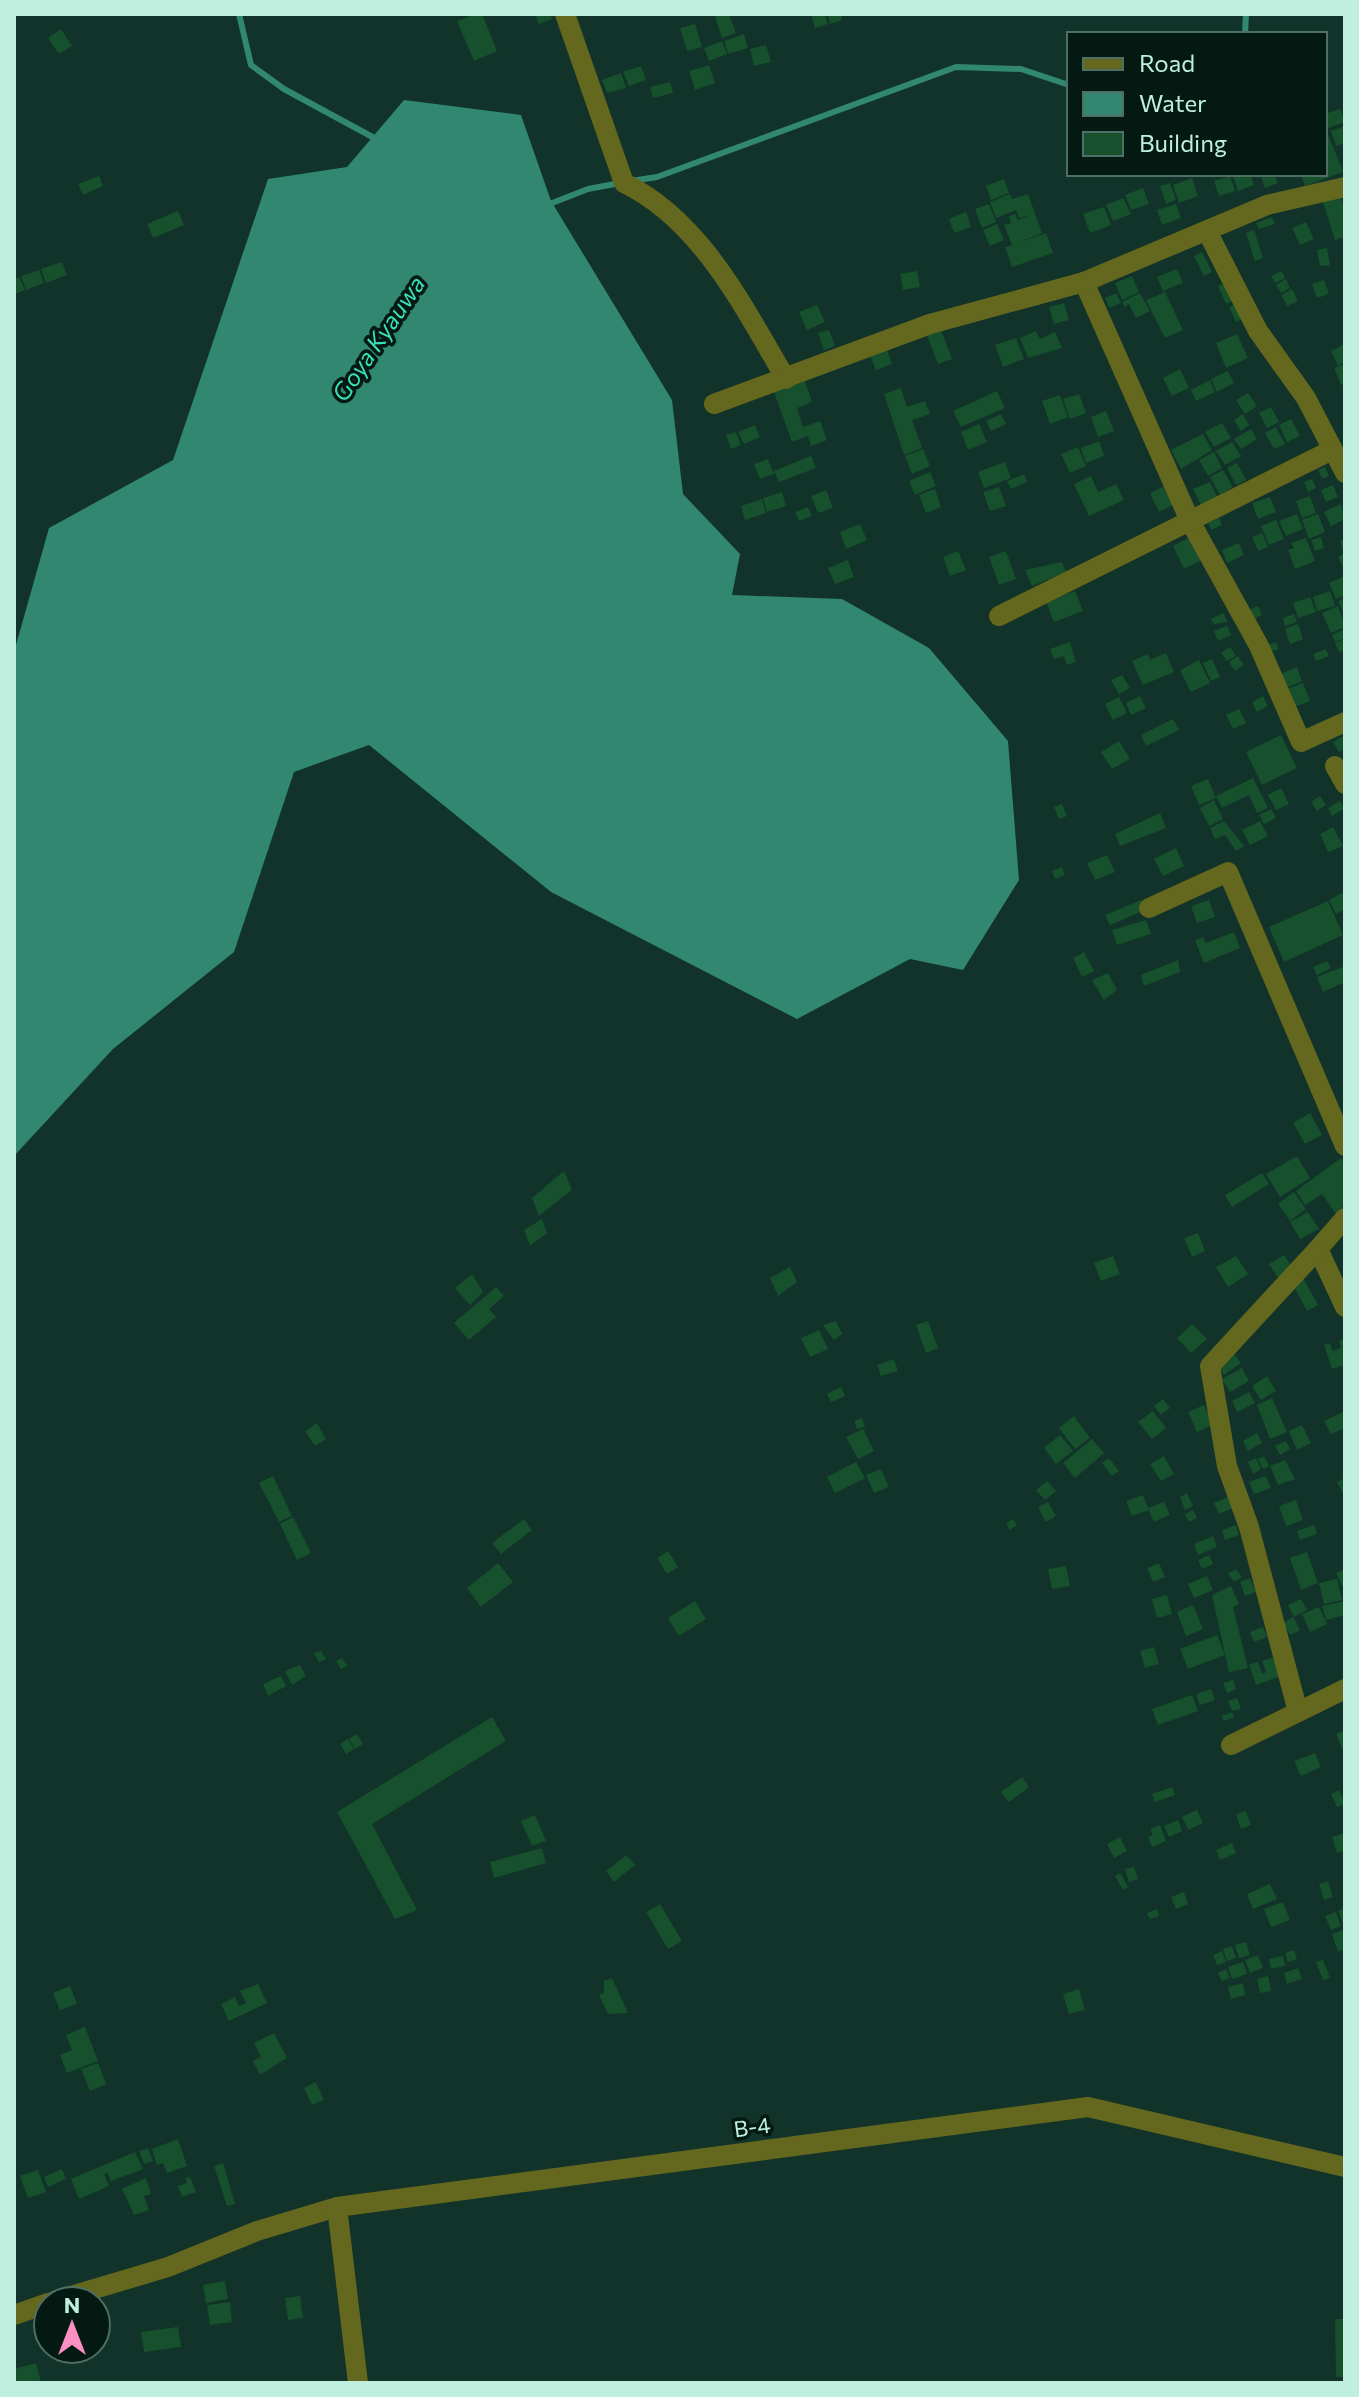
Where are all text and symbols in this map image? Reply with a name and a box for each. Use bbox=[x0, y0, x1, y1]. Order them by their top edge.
legend bbox=[1067, 32, 1327, 176]
text: Road bbox=[1139, 48, 1195, 77]
text: Water bbox=[1139, 88, 1207, 117]
text: Building bbox=[1139, 128, 1227, 157]
water label: Goya Kyauwa bbox=[325, 270, 430, 406]
street label: B-4 bbox=[732, 2111, 772, 2142]
north arrow bbox=[32, 2285, 112, 2365]
text: N bbox=[64, 2291, 80, 2318]

